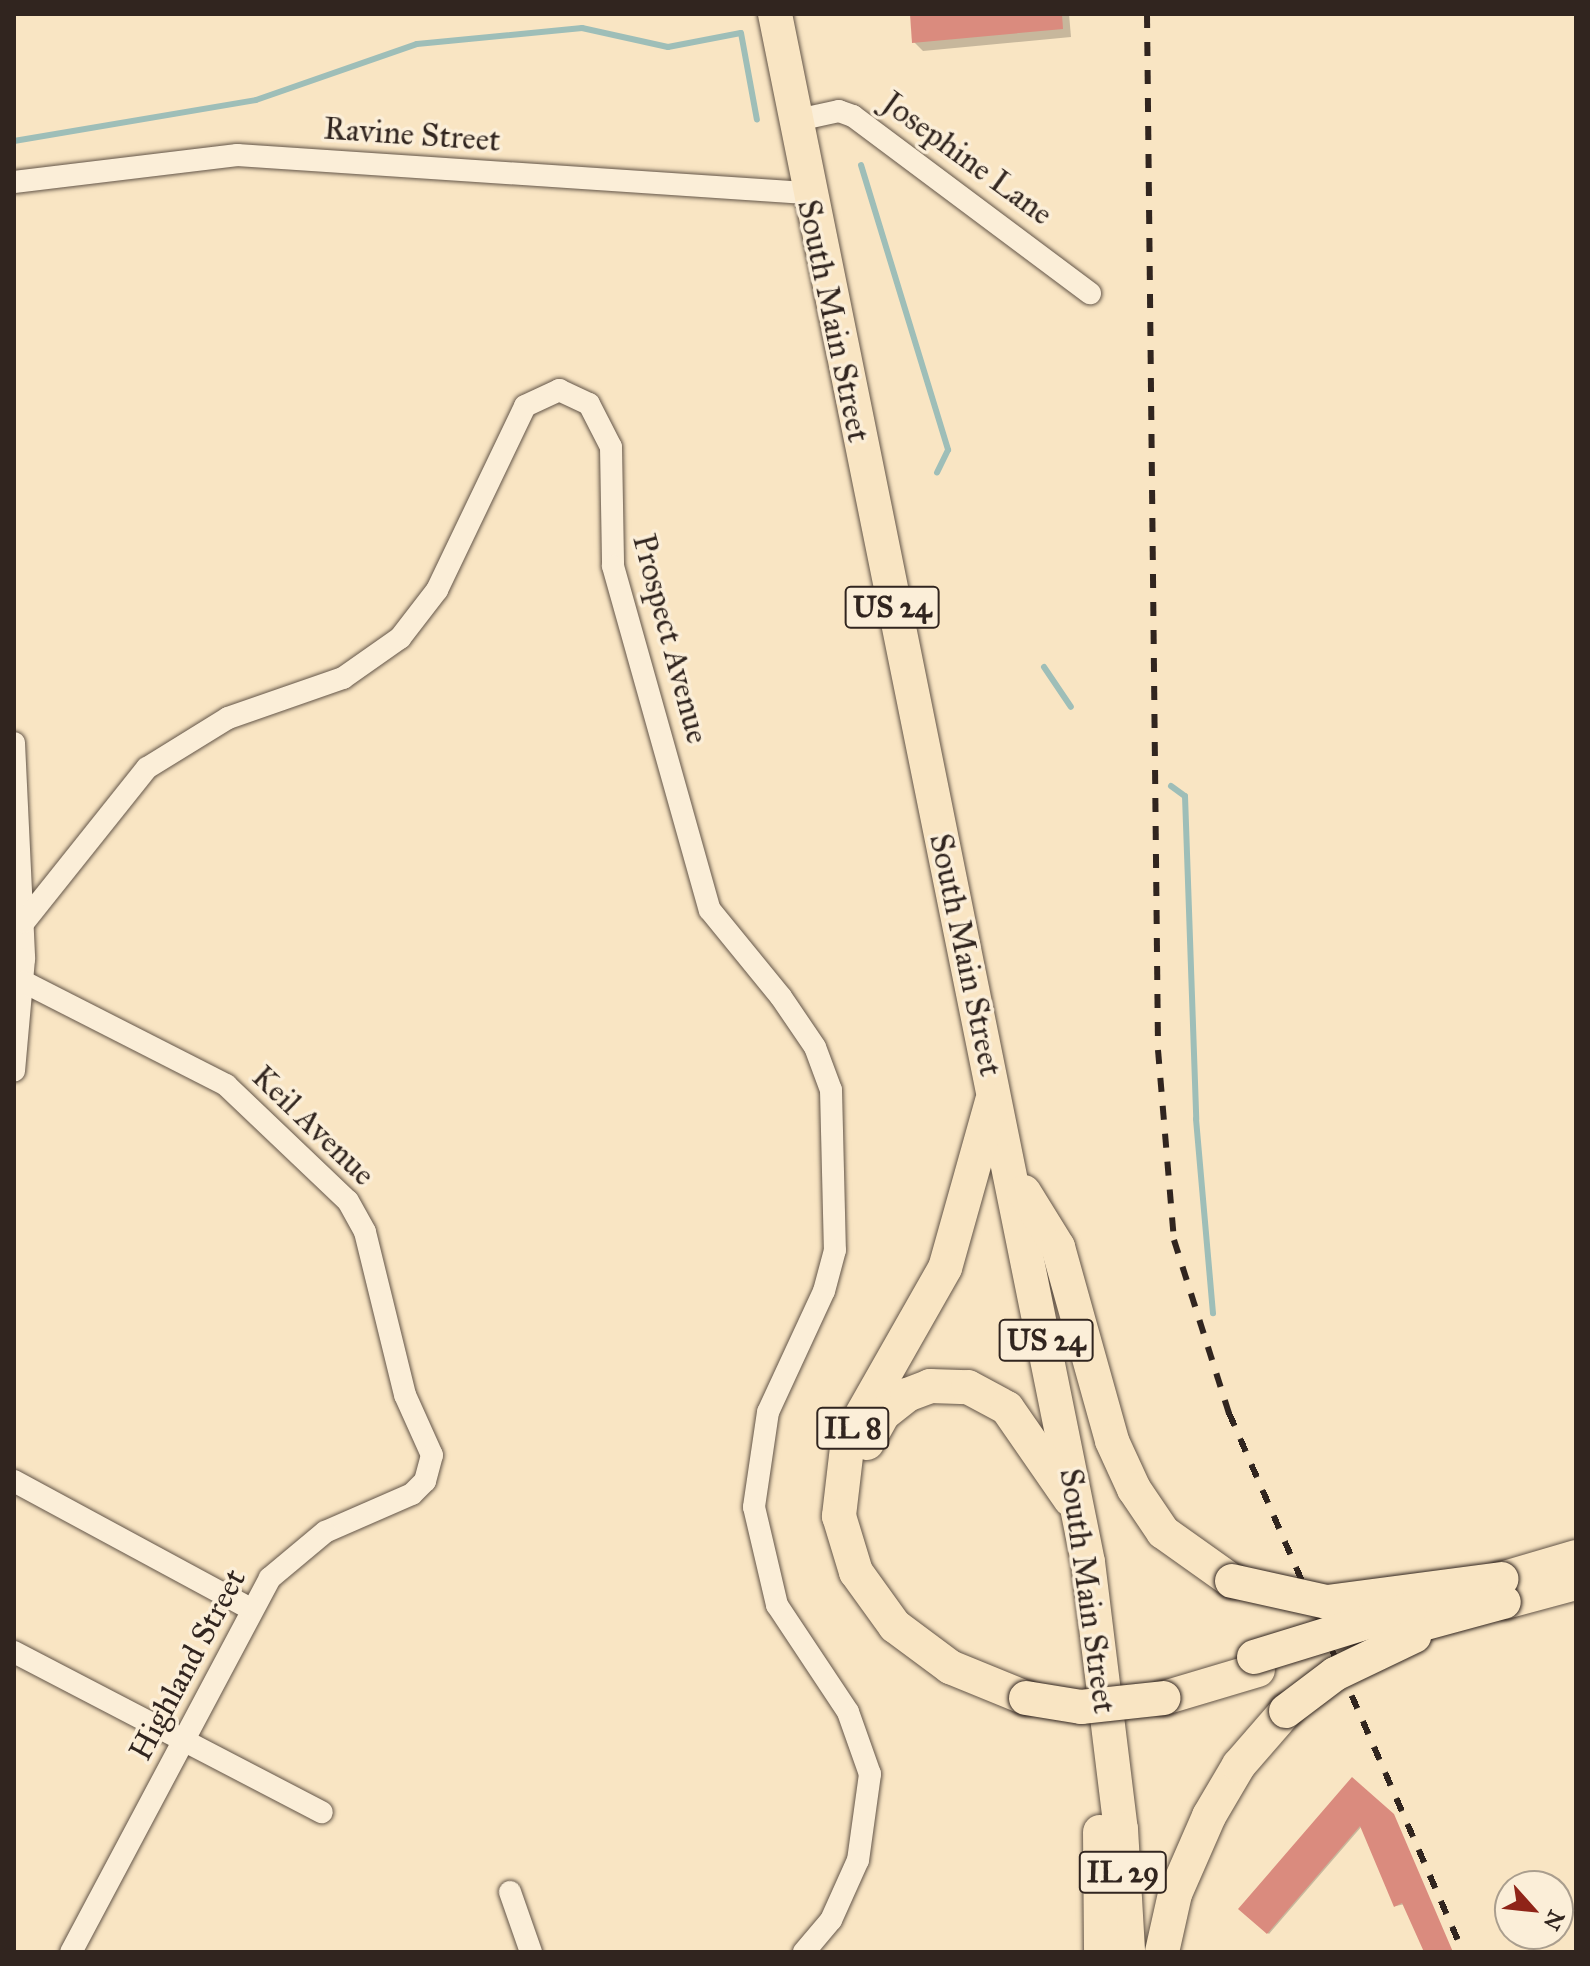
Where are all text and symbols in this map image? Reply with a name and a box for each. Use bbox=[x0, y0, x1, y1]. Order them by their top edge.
street label: Josephine Lane bbox=[874, 84, 1060, 234]
street label: Ravine Street bbox=[322, 110, 502, 160]
street label: South Main Street bbox=[789, 196, 877, 446]
street label: Prospect Avenue bbox=[624, 530, 716, 748]
road number: US 24 bbox=[844, 581, 940, 633]
street label: South Main Street bbox=[921, 830, 1009, 1080]
street label: Keil Avenue bbox=[244, 1058, 382, 1194]
road number: US 24 bbox=[998, 1314, 1094, 1366]
road number: IL 8 bbox=[815, 1402, 891, 1454]
street label: South Main Street bbox=[1051, 1466, 1123, 1716]
street label: Highland Street bbox=[121, 1563, 255, 1767]
road number: IL 29 bbox=[1077, 1846, 1169, 1898]
north arrow bbox=[1494, 1870, 1574, 1950]
text: N bbox=[1538, 1906, 1570, 1935]

